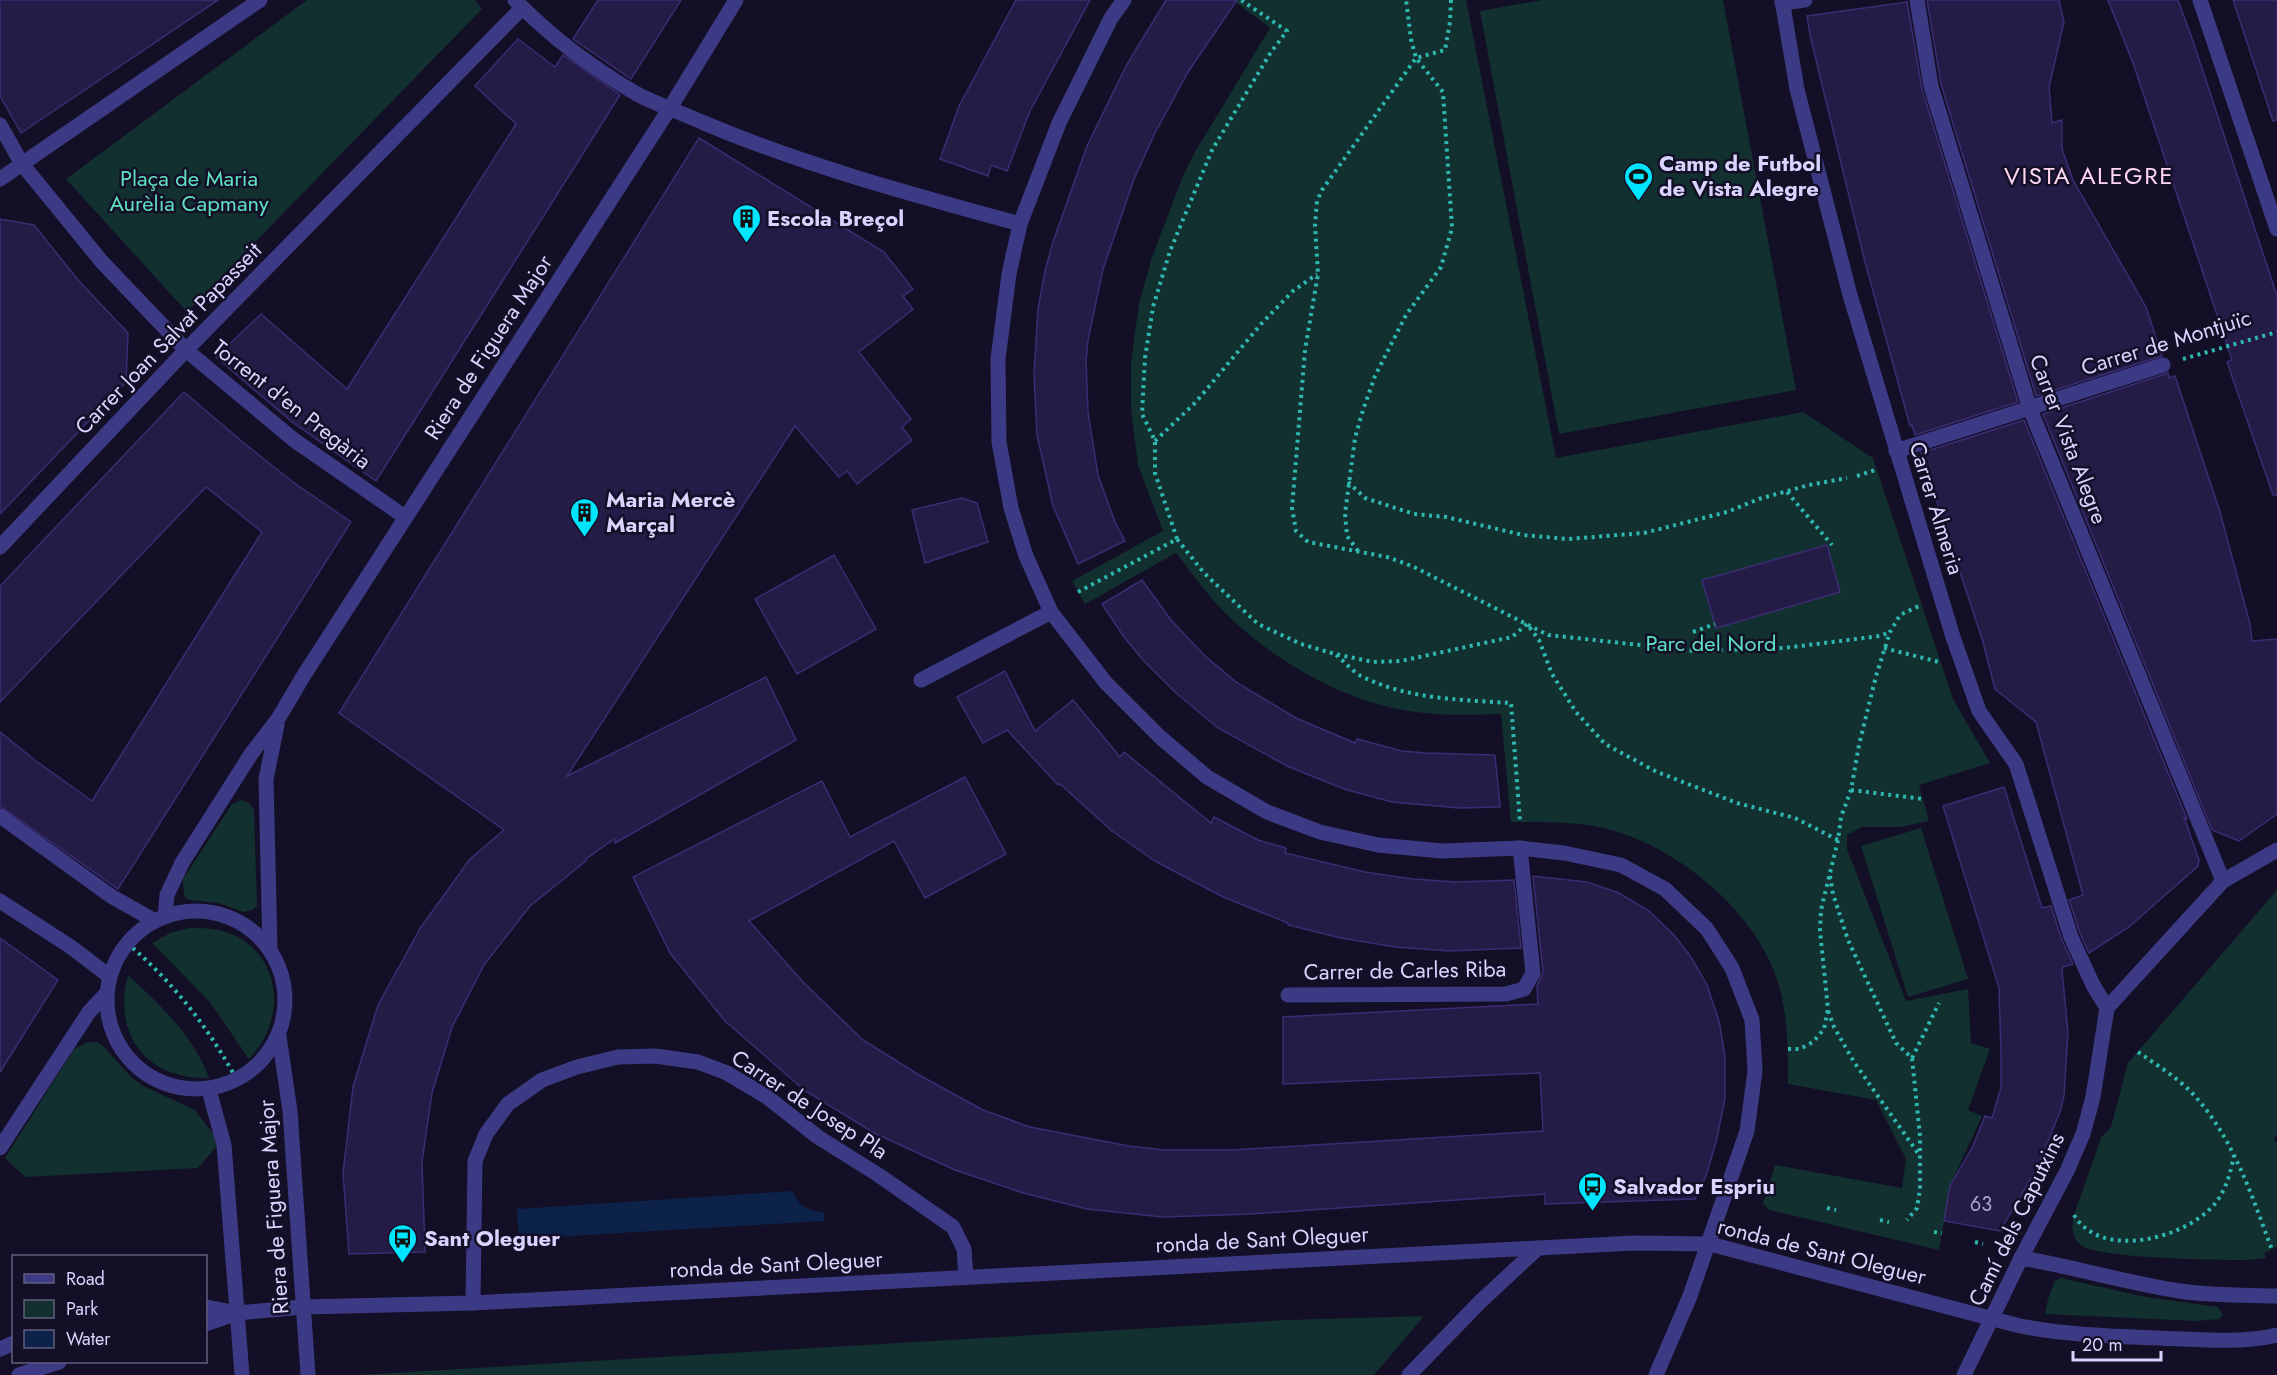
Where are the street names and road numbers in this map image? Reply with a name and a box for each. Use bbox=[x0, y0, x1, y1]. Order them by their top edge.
street label: Carrer Joan Salvat Papasseit bbox=[67, 234, 269, 442]
street label: Riera de Figuera Major bbox=[416, 248, 560, 446]
street label: Carrer de Montjuïc bbox=[2077, 301, 2255, 383]
street label: Torrent d'en Pregària bbox=[206, 332, 378, 476]
street label: Carrer Vista Alegre bbox=[2022, 349, 2116, 529]
street label: Carrer Almeria bbox=[1902, 437, 1972, 579]
street label: Carrer de Carles Riba bbox=[1303, 952, 1507, 988]
street label: Carrer de Josep Pla bbox=[726, 1041, 894, 1167]
street label: Riera de Figuera Major bbox=[250, 1098, 296, 1315]
street label: Camí dels Caputxins bbox=[1960, 1127, 2072, 1311]
street label: ronda de Sant Oleguer bbox=[1714, 1210, 1930, 1292]
street label: ronda de Sant Oleguer bbox=[1154, 1217, 1370, 1261]
street label: ronda de Sant Oleguer bbox=[668, 1242, 884, 1286]

